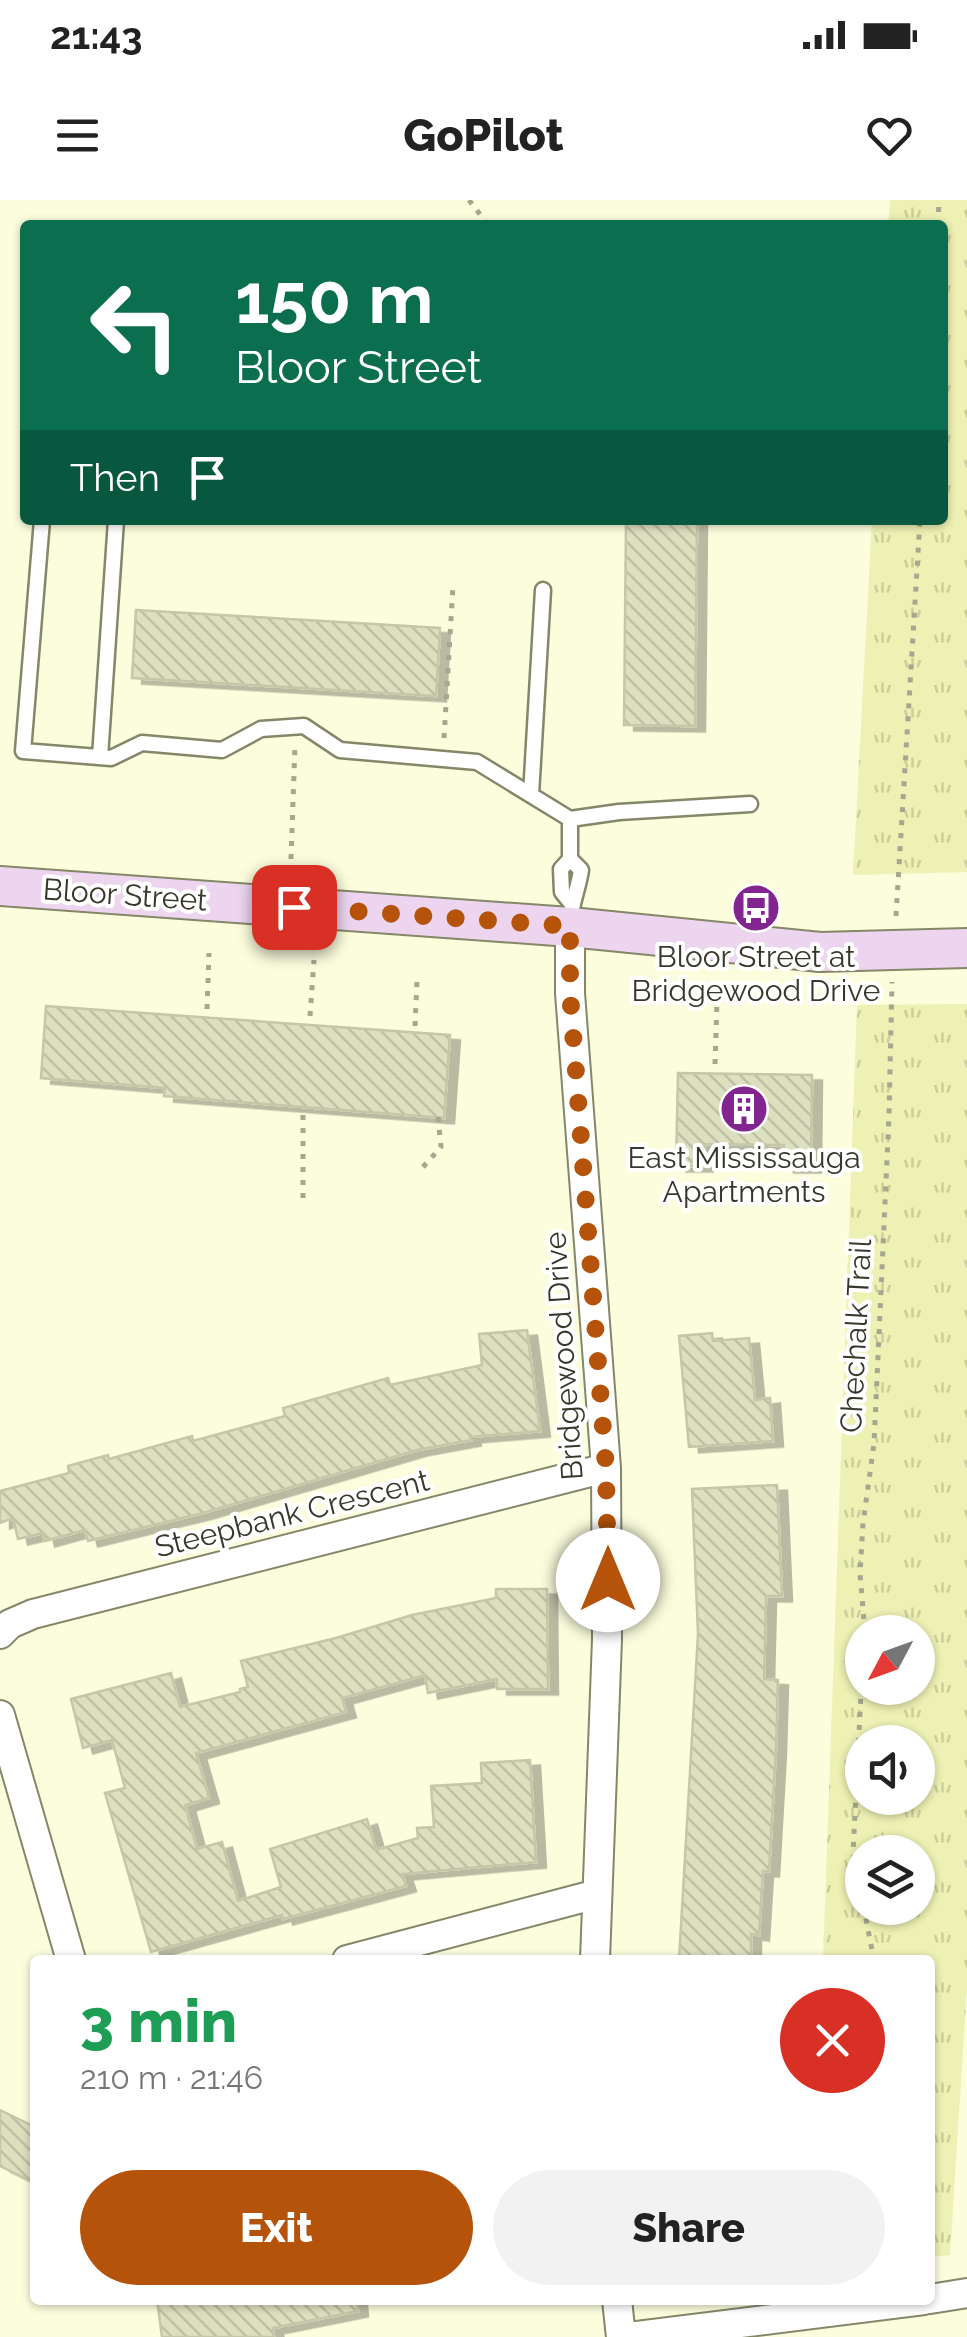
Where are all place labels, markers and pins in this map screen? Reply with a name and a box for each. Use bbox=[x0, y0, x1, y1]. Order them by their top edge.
pin bbox=[252, 865, 337, 950]
bus stop icon: Bloor Street at Bridgewood Drive bbox=[730, 882, 782, 934]
place label: Bloor Street at Bridgewood Drive bbox=[632, 939, 880, 1008]
building icon: East Mississauga Apartments bbox=[718, 1083, 770, 1135]
place label: East Mississauga Apartments bbox=[627, 1140, 861, 1209]

